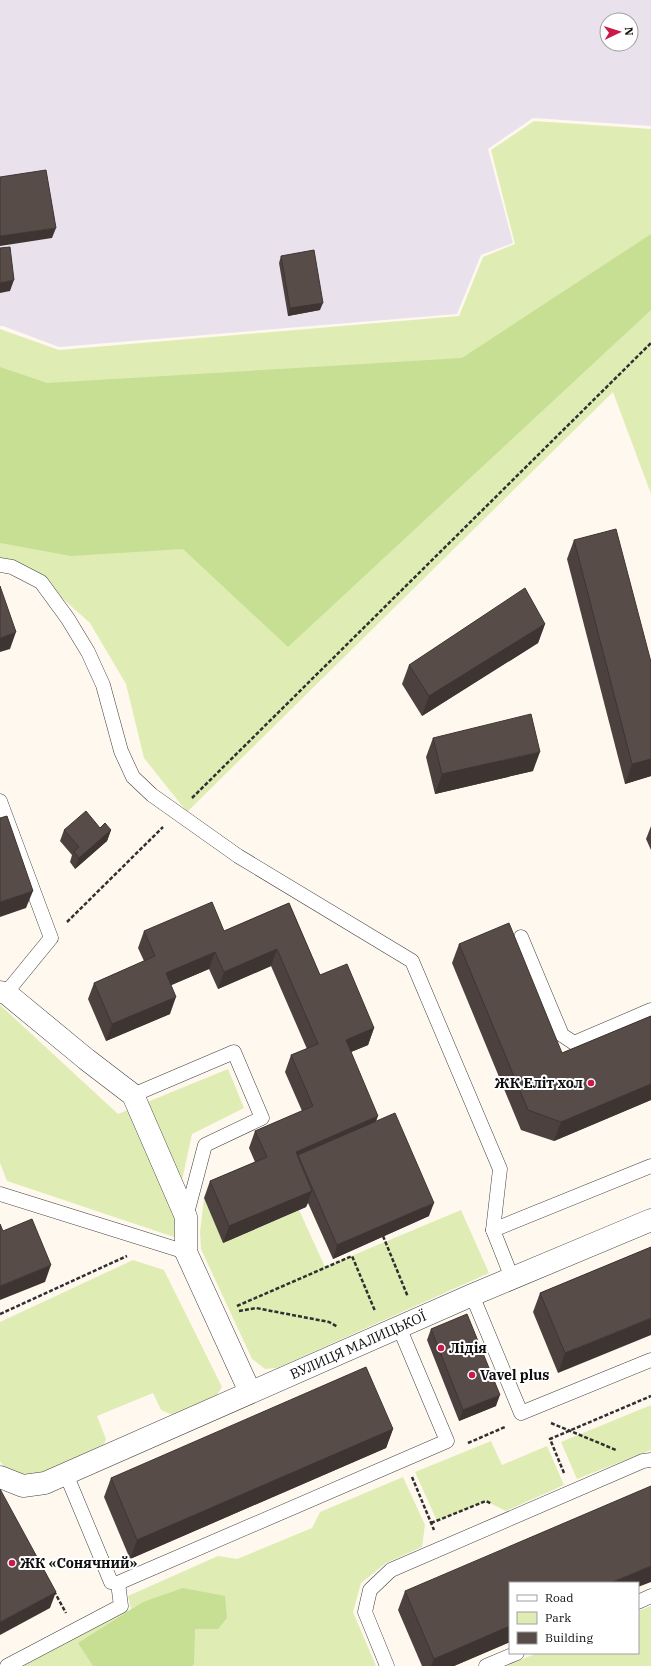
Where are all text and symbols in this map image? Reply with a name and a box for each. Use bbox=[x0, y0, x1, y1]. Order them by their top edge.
north arrow bbox=[599, 12, 639, 52]
text: N bbox=[622, 26, 636, 36]
place label: ЖК Еліт хол bbox=[495, 1074, 583, 1092]
marker: ЖК Еліт хол bbox=[586, 1078, 596, 1088]
street label: ВУЛИЦЯ МАЛИЦЬКОЇ bbox=[287, 1307, 429, 1383]
place label: Лідія bbox=[449, 1339, 487, 1357]
marker: Лідія bbox=[436, 1343, 446, 1353]
place label: Vavel plus bbox=[480, 1366, 549, 1384]
marker: Vavel plus bbox=[467, 1370, 477, 1380]
place label: ЖК «Сонячний» bbox=[20, 1554, 138, 1572]
marker: ЖК «Сонячний» bbox=[7, 1558, 17, 1568]
legend bbox=[509, 1582, 639, 1654]
text: Road bbox=[545, 1590, 574, 1605]
text: Park bbox=[545, 1610, 571, 1625]
text: Building bbox=[545, 1630, 593, 1645]

